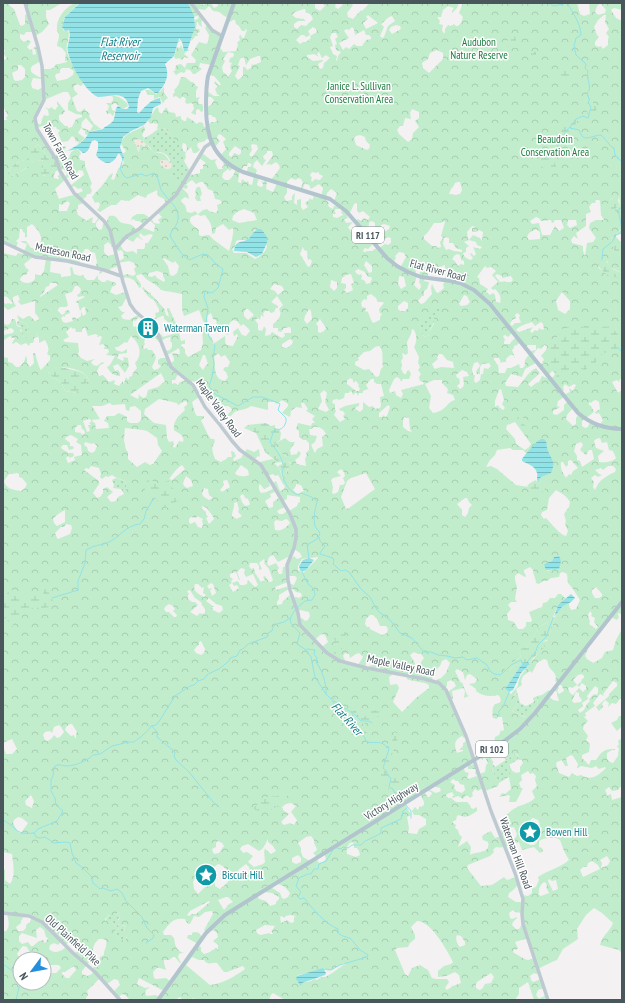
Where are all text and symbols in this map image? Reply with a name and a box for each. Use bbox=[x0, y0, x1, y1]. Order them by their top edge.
water label: Flat River Reservoir bbox=[100, 34, 142, 63]
park label: Audubon Nature Reserve bbox=[450, 35, 508, 62]
park label: Janice L. Sullivan Conservation Area bbox=[325, 79, 393, 106]
street label: Town Farm Road bbox=[40, 120, 82, 182]
park label: Beaudoin Conservation Area bbox=[521, 132, 589, 159]
road number: RI 117 bbox=[352, 227, 384, 243]
street label: Matteson Road bbox=[34, 239, 92, 265]
street label: Flat River Road bbox=[408, 256, 468, 284]
building icon: Waterman Tavern bbox=[135, 315, 161, 341]
place label: Waterman Tavern bbox=[164, 321, 230, 335]
street label: Maple Valley Road bbox=[193, 376, 245, 440]
street label: Maple Valley Road bbox=[366, 651, 436, 679]
water label: Flat River bbox=[329, 699, 367, 740]
road number: RI 102 bbox=[476, 741, 508, 757]
street label: Victory Highway bbox=[361, 778, 421, 824]
street label: Waterman Hill Road bbox=[497, 815, 536, 891]
place icon: Bowen Hill bbox=[517, 819, 543, 845]
place label: Bowen Hill bbox=[546, 825, 588, 839]
place icon: Biscuit Hill bbox=[193, 862, 219, 888]
place label: Biscuit Hill bbox=[222, 868, 264, 882]
street label: Old Plainfield Pike bbox=[42, 911, 104, 969]
north arrow bbox=[12, 951, 52, 991]
text: N bbox=[16, 970, 31, 983]

